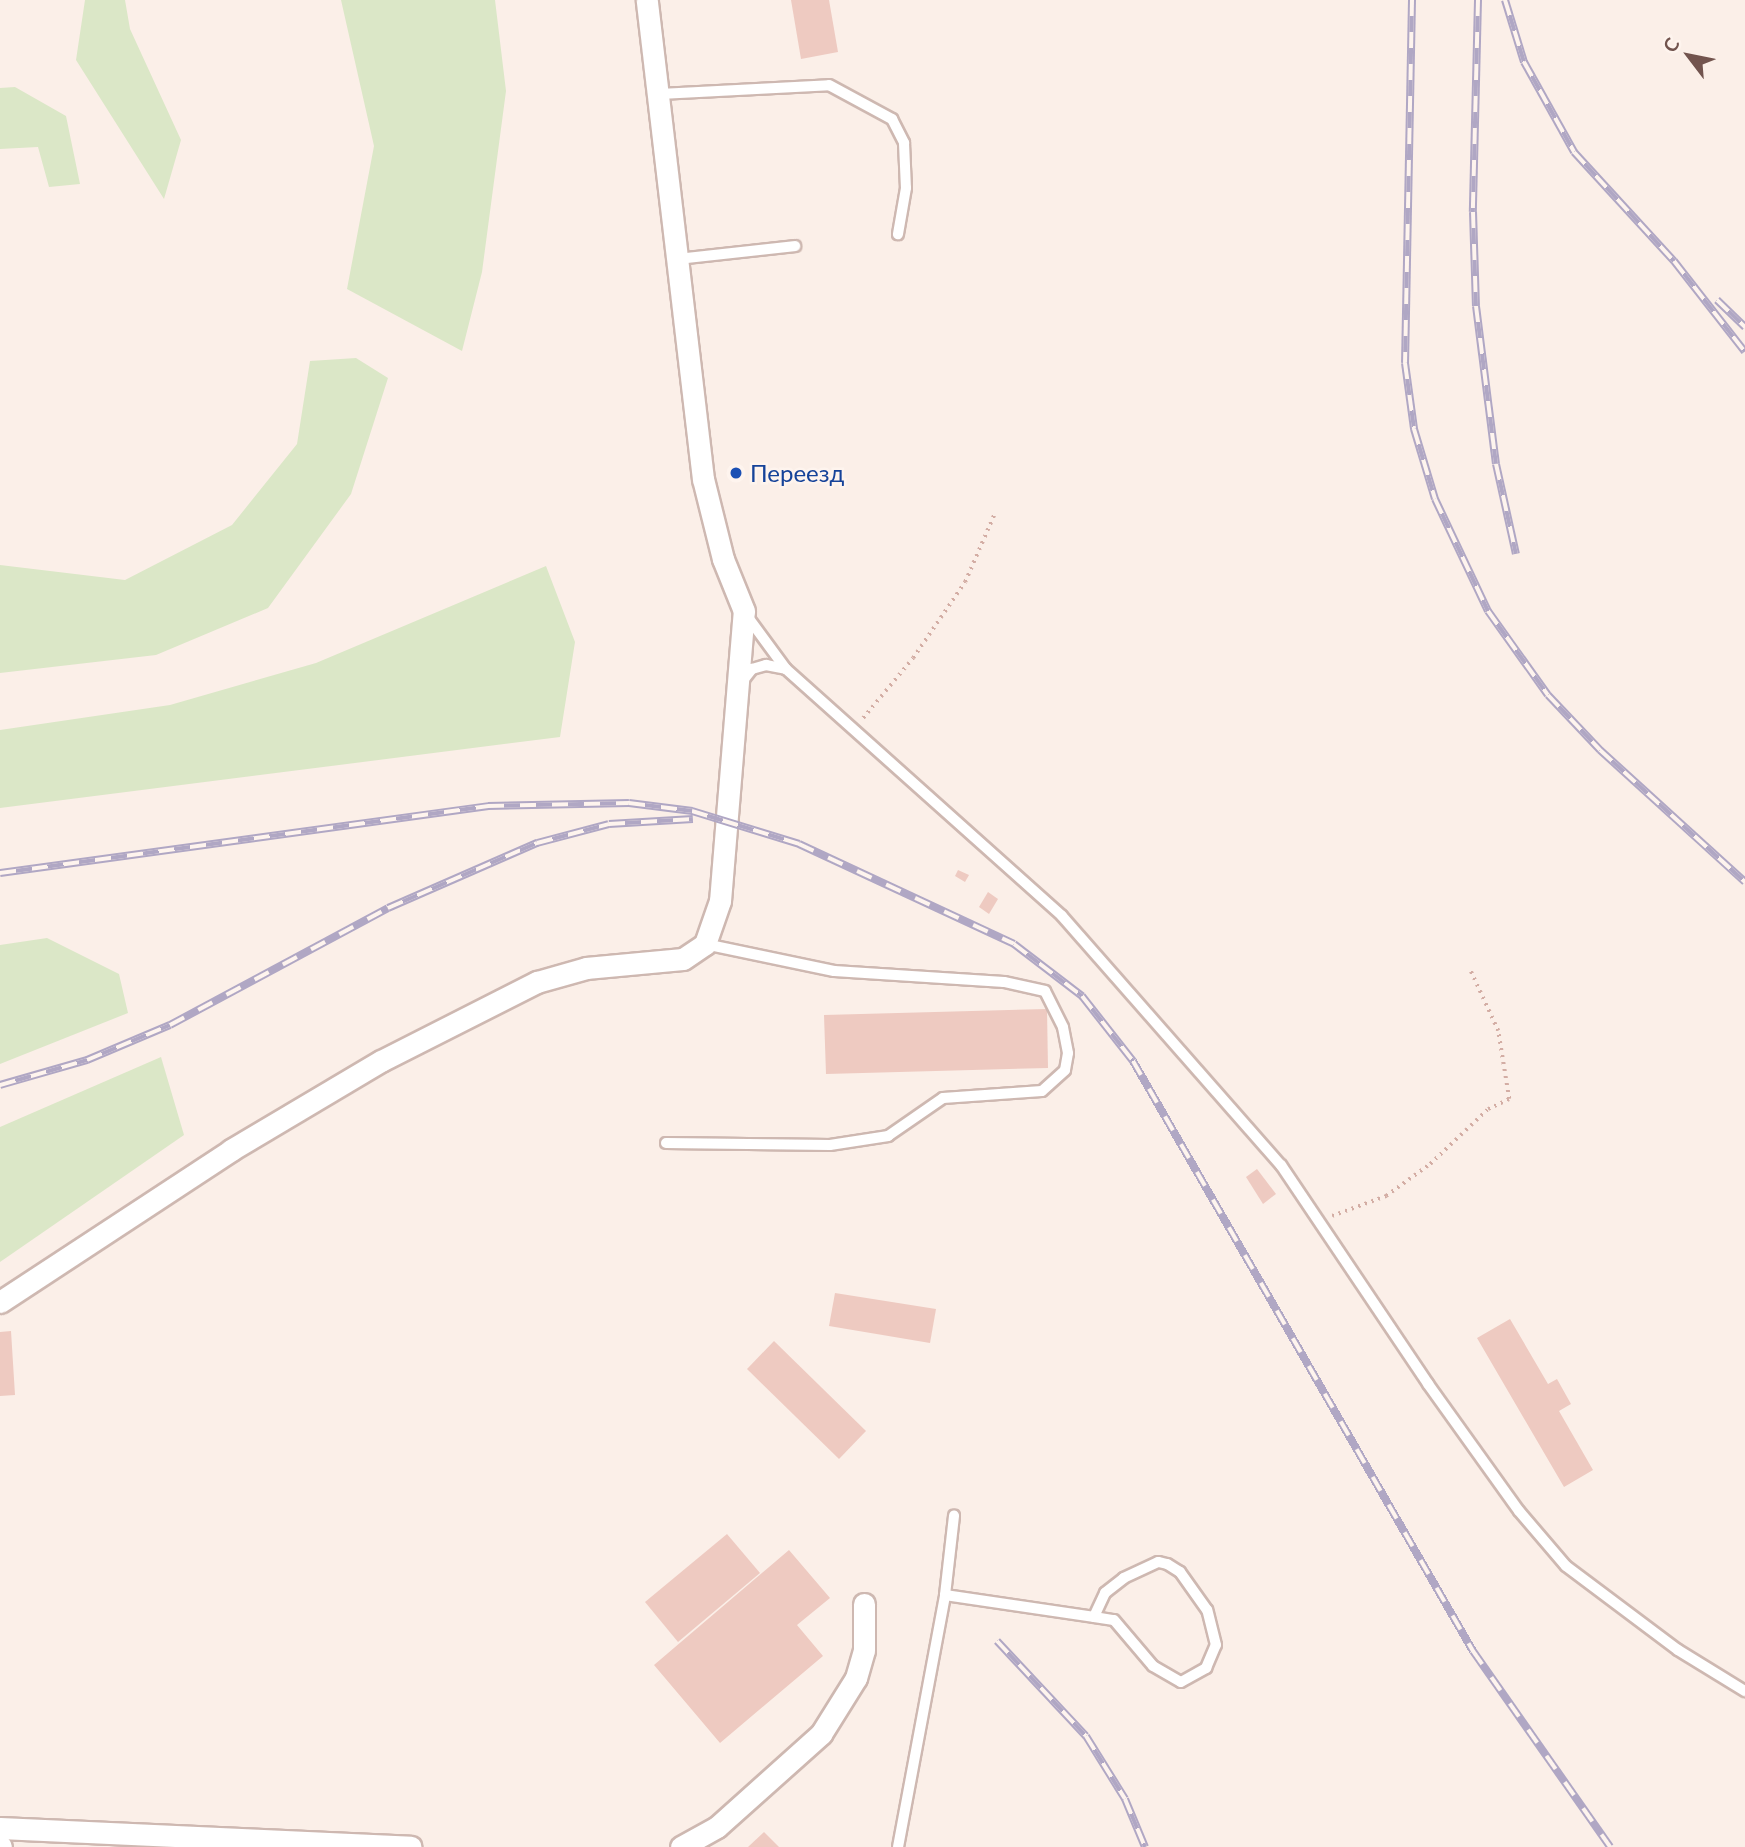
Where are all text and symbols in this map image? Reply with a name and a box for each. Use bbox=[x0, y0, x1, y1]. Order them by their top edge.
north arrow bbox=[1654, 21, 1724, 91]
text: С bbox=[1658, 33, 1684, 56]
place label: Переезд bbox=[750, 459, 844, 487]
marker: Переезд bbox=[728, 465, 744, 481]

